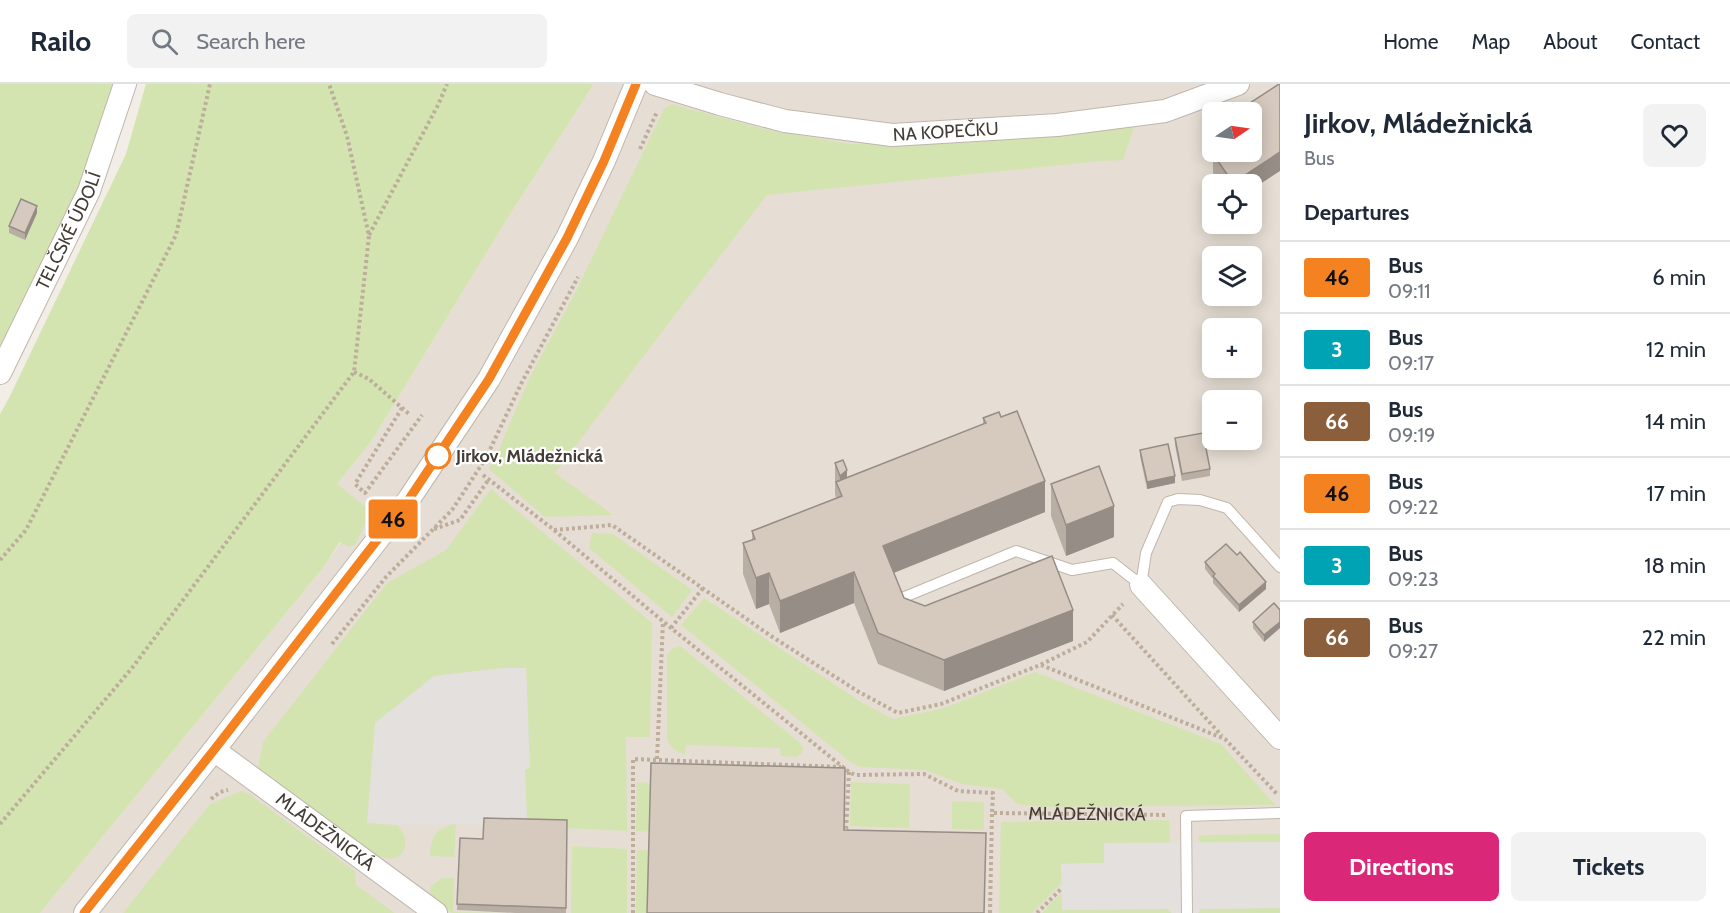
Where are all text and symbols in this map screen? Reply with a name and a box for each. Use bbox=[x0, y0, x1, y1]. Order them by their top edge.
search box bbox=[127, 14, 547, 68]
text: Railo bbox=[30, 24, 91, 58]
icon: search bbox=[148, 25, 181, 58]
text: Search here bbox=[196, 28, 306, 55]
text: Home bbox=[1383, 29, 1439, 54]
text: Map bbox=[1472, 29, 1510, 54]
text: About bbox=[1543, 29, 1597, 54]
text: Contact bbox=[1630, 29, 1700, 54]
north arrow bbox=[1202, 102, 1262, 162]
map controls bbox=[1202, 102, 1262, 450]
button: heart bbox=[1643, 104, 1706, 167]
text: Jirkov, Mládežnická bbox=[1304, 106, 1532, 140]
street label: NA KOPEČKU bbox=[892, 118, 999, 146]
text: Bus bbox=[1304, 146, 1335, 170]
street label: TELČSKÉ ÚDOLÍ bbox=[31, 169, 106, 293]
button: locate bbox=[1202, 174, 1262, 234]
text: Departures bbox=[1304, 199, 1409, 226]
button: layers bbox=[1202, 246, 1262, 306]
text: Bus bbox=[1388, 252, 1423, 279]
text: 6 min bbox=[1652, 264, 1706, 291]
text: 46 bbox=[1325, 265, 1349, 290]
text: 09:11 bbox=[1388, 279, 1431, 303]
button: + bbox=[1202, 318, 1262, 378]
text: Bus bbox=[1388, 324, 1423, 351]
text: 12 min bbox=[1646, 336, 1706, 363]
text: 3 bbox=[1331, 337, 1343, 362]
text: 09:17 bbox=[1388, 351, 1434, 375]
button: − bbox=[1202, 390, 1262, 450]
text: Bus bbox=[1388, 396, 1423, 423]
text: 14 min bbox=[1645, 408, 1706, 435]
text: 66 bbox=[1325, 409, 1349, 434]
text: 09:19 bbox=[1388, 423, 1435, 447]
marker: Jirkov, Mládežnická bbox=[425, 443, 451, 469]
place label: Jirkov, Mládežnická bbox=[455, 445, 603, 467]
text: Bus bbox=[1388, 468, 1423, 495]
text: 17 min bbox=[1647, 480, 1706, 507]
text: 46 bbox=[1325, 481, 1349, 506]
text: 09:22 bbox=[1388, 495, 1438, 519]
line badge: 46 bbox=[366, 500, 420, 538]
text: 46 bbox=[381, 507, 405, 532]
text: Bus bbox=[1388, 540, 1423, 567]
text: 18 min bbox=[1644, 552, 1706, 579]
text: 3 bbox=[1331, 553, 1343, 578]
text: 09:23 bbox=[1388, 567, 1439, 591]
text: Bus bbox=[1388, 612, 1423, 639]
text: 22 min bbox=[1642, 624, 1706, 651]
text: 66 bbox=[1325, 625, 1349, 650]
text: 09:27 bbox=[1388, 639, 1438, 663]
street label: MLÁDEŽNICKÁ bbox=[271, 788, 379, 875]
street label: MLÁDEŽNICKÁ bbox=[1028, 802, 1146, 826]
button: Directions bbox=[1304, 832, 1499, 901]
button: Tickets bbox=[1511, 832, 1706, 901]

